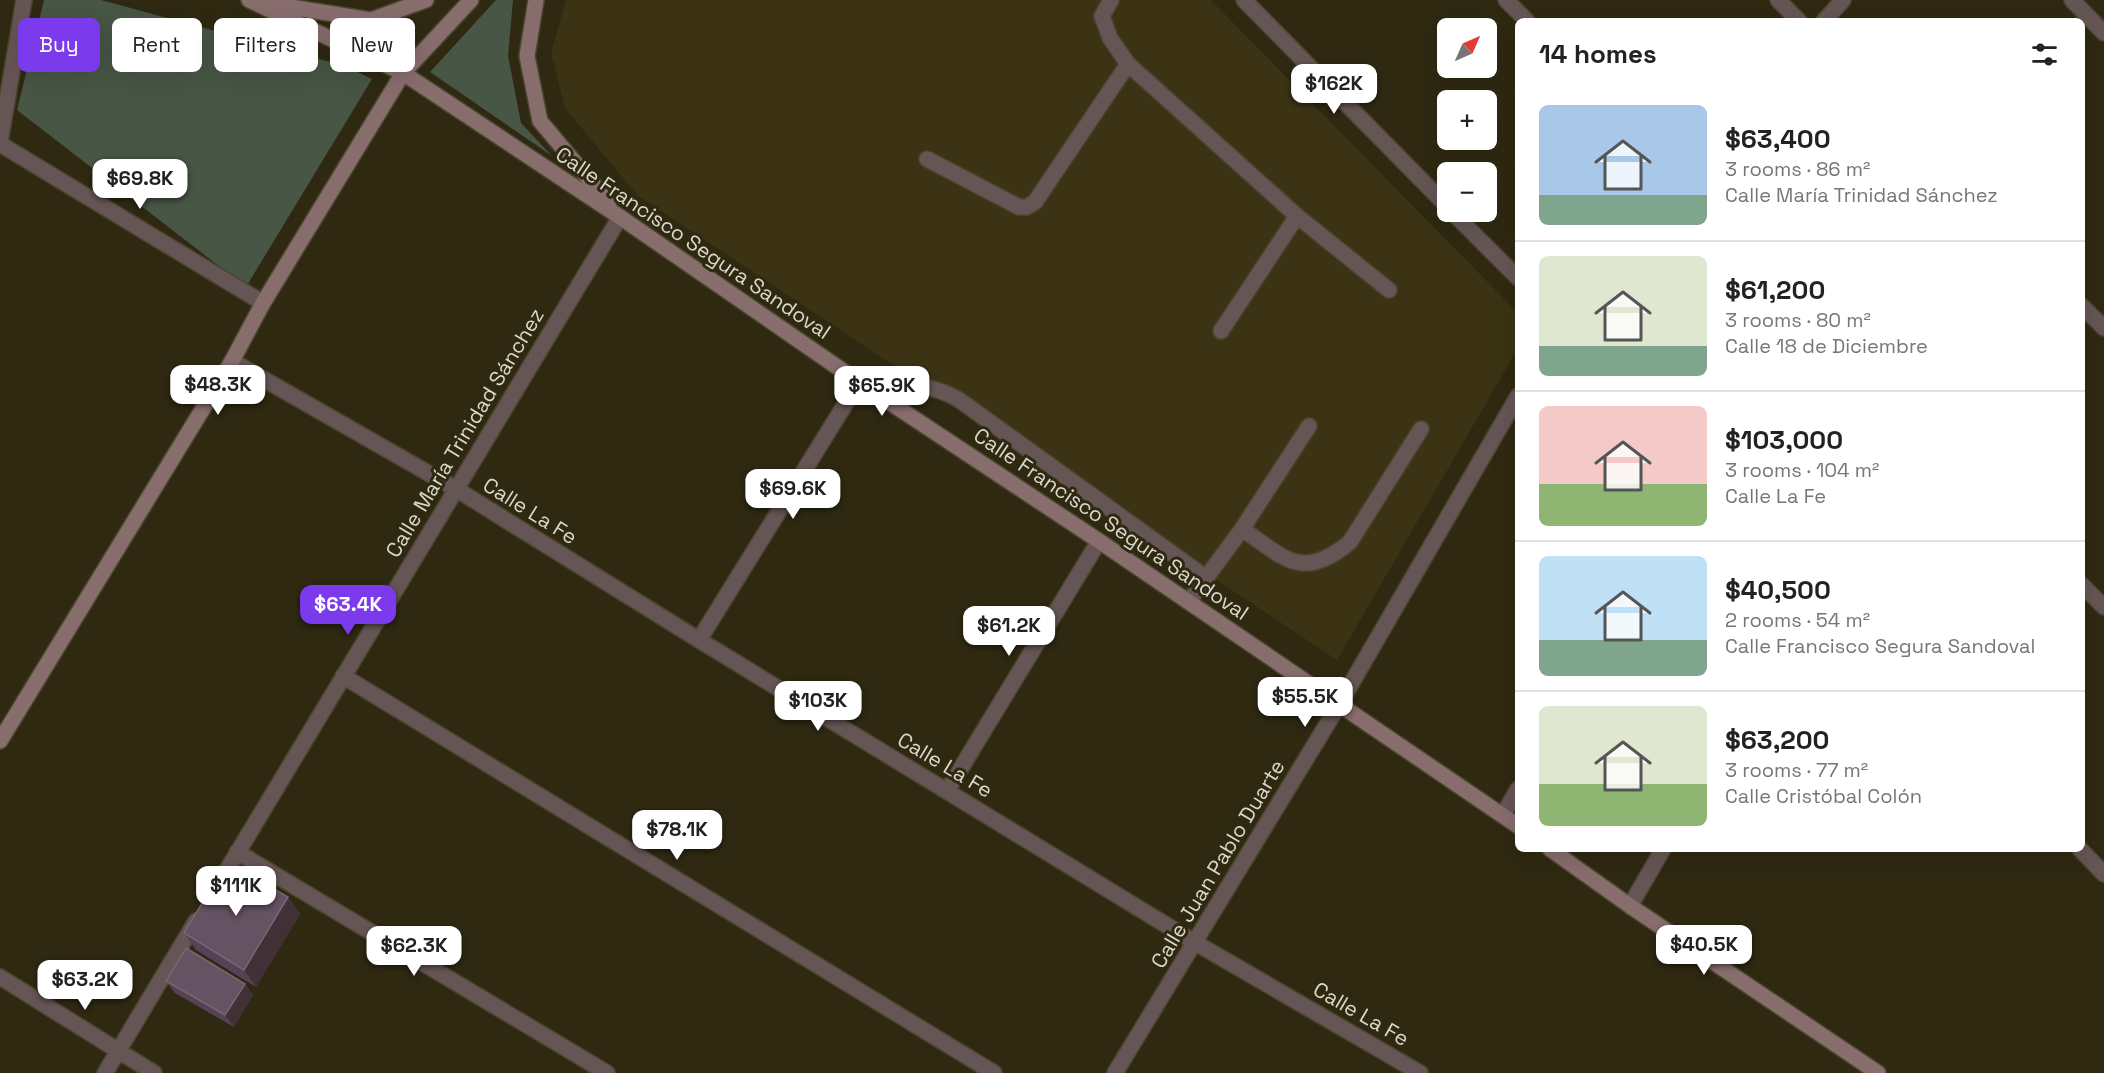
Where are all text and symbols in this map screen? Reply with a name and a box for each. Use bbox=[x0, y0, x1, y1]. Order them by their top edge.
chip: Buy bbox=[18, 18, 100, 72]
chip: Rent bbox=[112, 18, 202, 72]
chip: Filters bbox=[214, 18, 318, 72]
chip: New bbox=[330, 18, 415, 72]
north arrow bbox=[1437, 18, 1497, 78]
map controls bbox=[1437, 18, 1497, 222]
text: 14 homes bbox=[1539, 37, 1657, 71]
icon: filters bbox=[2028, 38, 2061, 71]
pin: $162K bbox=[1292, 64, 1376, 115]
text: $162K bbox=[1305, 70, 1363, 96]
button: + bbox=[1437, 90, 1497, 150]
text: $63,400 bbox=[1725, 122, 1831, 156]
icon: home bbox=[1587, 129, 1659, 201]
street label: Calle Francisco Segura Sandoval bbox=[551, 140, 836, 345]
text: 3 rooms · 86 m² bbox=[1725, 156, 1870, 182]
pin: $69.8K bbox=[91, 159, 189, 210]
button: − bbox=[1437, 162, 1497, 222]
text: $69.8K bbox=[106, 165, 174, 191]
text: Calle María Trinidad Sánchez bbox=[1725, 182, 1998, 208]
text: $61,200 bbox=[1725, 273, 1825, 307]
icon: home bbox=[1587, 280, 1659, 352]
street label: Calle María Trinidad Sánchez bbox=[379, 303, 550, 562]
text: 3 rooms · 80 m² bbox=[1725, 307, 1871, 333]
text: Calle 18 de Diciembre bbox=[1725, 333, 1928, 359]
pin: $48.3K bbox=[169, 365, 267, 416]
pin: $65.9K bbox=[833, 366, 931, 417]
text: $48.3K bbox=[184, 371, 252, 397]
text: $65.9K bbox=[848, 372, 916, 398]
street label: Calle Francisco Segura Sandoval bbox=[969, 421, 1254, 626]
text: $103,000 bbox=[1725, 423, 1843, 457]
icon: home bbox=[1587, 430, 1659, 502]
text: 3 rooms · 104 m² bbox=[1725, 457, 1879, 483]
pin: $69.6K bbox=[744, 469, 842, 520]
street label: Calle La Fe bbox=[478, 471, 582, 550]
text: $69.6K bbox=[759, 475, 827, 501]
text: Calle La Fe bbox=[1725, 483, 1826, 509]
text: $40,500 bbox=[1725, 573, 1831, 607]
icon: home bbox=[1587, 580, 1659, 652]
pin: $63.4K bbox=[299, 585, 397, 636]
text: $63.4K bbox=[314, 591, 382, 617]
pin: $61.2K bbox=[960, 606, 1058, 657]
text: 2 rooms · 54 m² bbox=[1725, 607, 1870, 633]
text: $61.2K bbox=[977, 612, 1041, 638]
text: Calle Francisco Segura Sandoval bbox=[1725, 633, 2035, 659]
pin: $55.5K bbox=[1256, 677, 1354, 728]
pin: $103K bbox=[776, 681, 860, 732]
text: $55.5K bbox=[1272, 683, 1338, 709]
text: $103K bbox=[789, 687, 847, 713]
text: $63,200 bbox=[1725, 723, 1829, 757]
street label: Calle La Fe bbox=[893, 726, 998, 804]
icon: home bbox=[1587, 730, 1659, 802]
street label: Calle Juan Pablo Duarte bbox=[1145, 754, 1291, 973]
text: 3 rooms · 77 m² bbox=[1725, 757, 1868, 783]
text: Calle Cristóbal Colón bbox=[1725, 783, 1922, 809]
pin: $78.1K bbox=[628, 810, 726, 861]
text: $78.1K bbox=[646, 816, 708, 842]
pin: $111K bbox=[194, 866, 278, 917]
text: $111K bbox=[210, 872, 262, 898]
pin: $40.5K bbox=[1655, 925, 1753, 976]
pin: $62.3K bbox=[365, 926, 463, 977]
text: $40.5K bbox=[1670, 931, 1738, 957]
text: $62.3K bbox=[381, 932, 447, 958]
pin: $63.2K bbox=[36, 960, 134, 1011]
text: $63.2K bbox=[52, 966, 119, 992]
street label: Calle La Fe bbox=[1308, 975, 1414, 1052]

